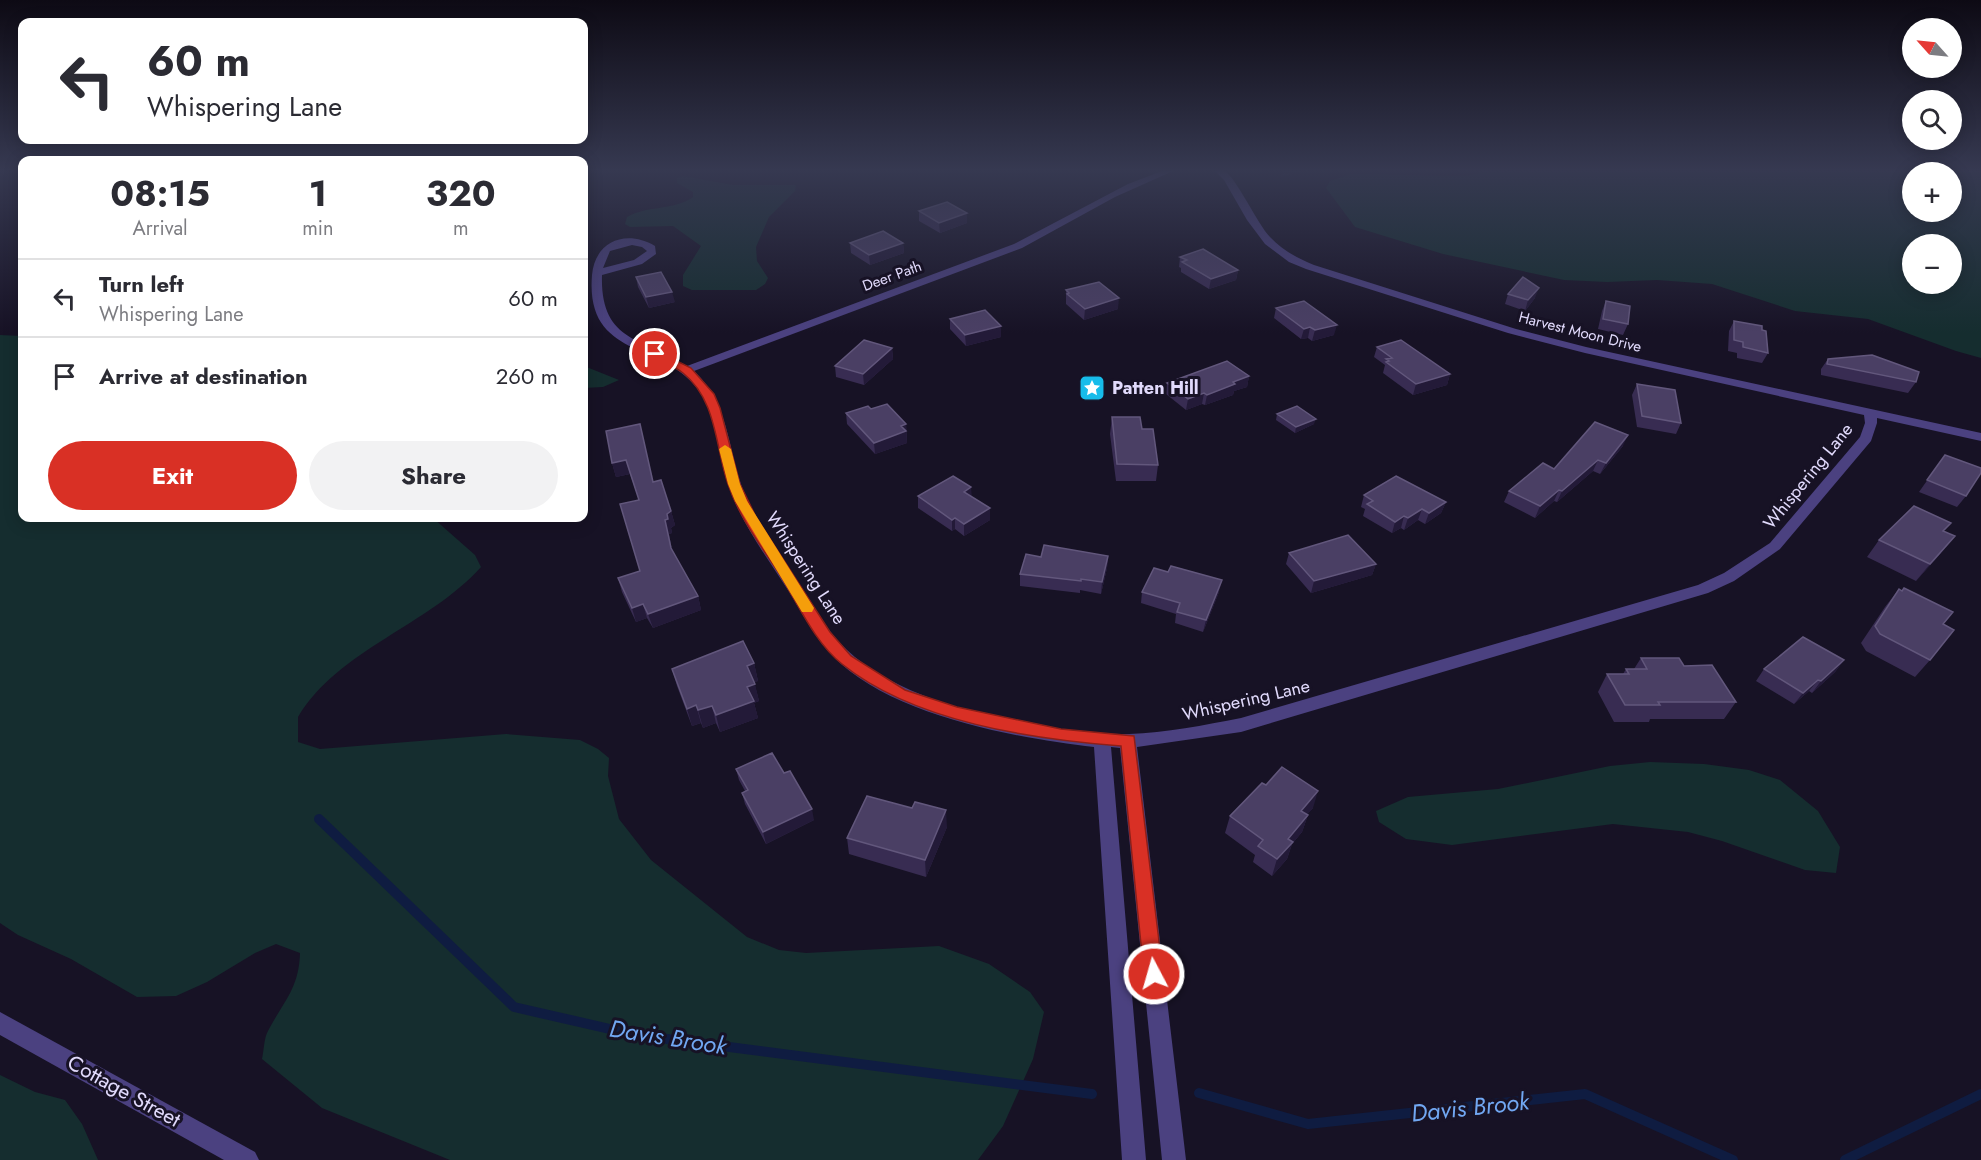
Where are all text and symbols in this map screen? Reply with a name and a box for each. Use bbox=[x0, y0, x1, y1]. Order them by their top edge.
north arrow bbox=[1902, 18, 1962, 78]
map controls bbox=[1902, 18, 1962, 294]
text: 60 m bbox=[147, 31, 250, 92]
icon: left bbox=[48, 42, 126, 120]
text: Whispering Lane bbox=[147, 87, 342, 126]
button: search bbox=[1902, 90, 1962, 150]
button: + bbox=[1902, 162, 1962, 222]
text: 08:15 bbox=[110, 167, 210, 219]
text: 1 bbox=[309, 167, 327, 219]
text: 320 bbox=[426, 167, 496, 219]
text: Arrival bbox=[133, 214, 188, 243]
text: min bbox=[302, 214, 334, 243]
text: m bbox=[453, 214, 469, 243]
button: − bbox=[1902, 234, 1962, 294]
street label: Deer Path bbox=[859, 255, 925, 297]
text: Turn left bbox=[99, 268, 184, 300]
icon: left bbox=[48, 282, 81, 315]
text: 60 m bbox=[508, 282, 558, 314]
text: Whispering Lane bbox=[99, 300, 244, 329]
street label: Harvest Moon Drive bbox=[1516, 306, 1644, 358]
pin bbox=[629, 328, 680, 379]
icon: arrive bbox=[638, 337, 671, 370]
icon: arrive bbox=[48, 360, 81, 393]
text: Arrive at destination bbox=[99, 360, 308, 392]
text: 260 m bbox=[496, 360, 558, 392]
place icon: Patten Hill bbox=[1077, 373, 1107, 403]
place label: Patten Hill bbox=[1112, 375, 1199, 401]
street label: Whispering Lane bbox=[1757, 417, 1859, 535]
button: Exit bbox=[48, 441, 297, 510]
button: Share bbox=[309, 441, 558, 510]
street label: Whispering Lane bbox=[760, 506, 852, 630]
street label: Whispering Lane bbox=[1180, 673, 1312, 727]
position arrow bbox=[1122, 942, 1186, 1006]
water label: Davis Brook bbox=[607, 1010, 731, 1064]
street label: Cottage Street bbox=[62, 1048, 186, 1134]
water label: Davis Brook bbox=[1409, 1083, 1532, 1131]

